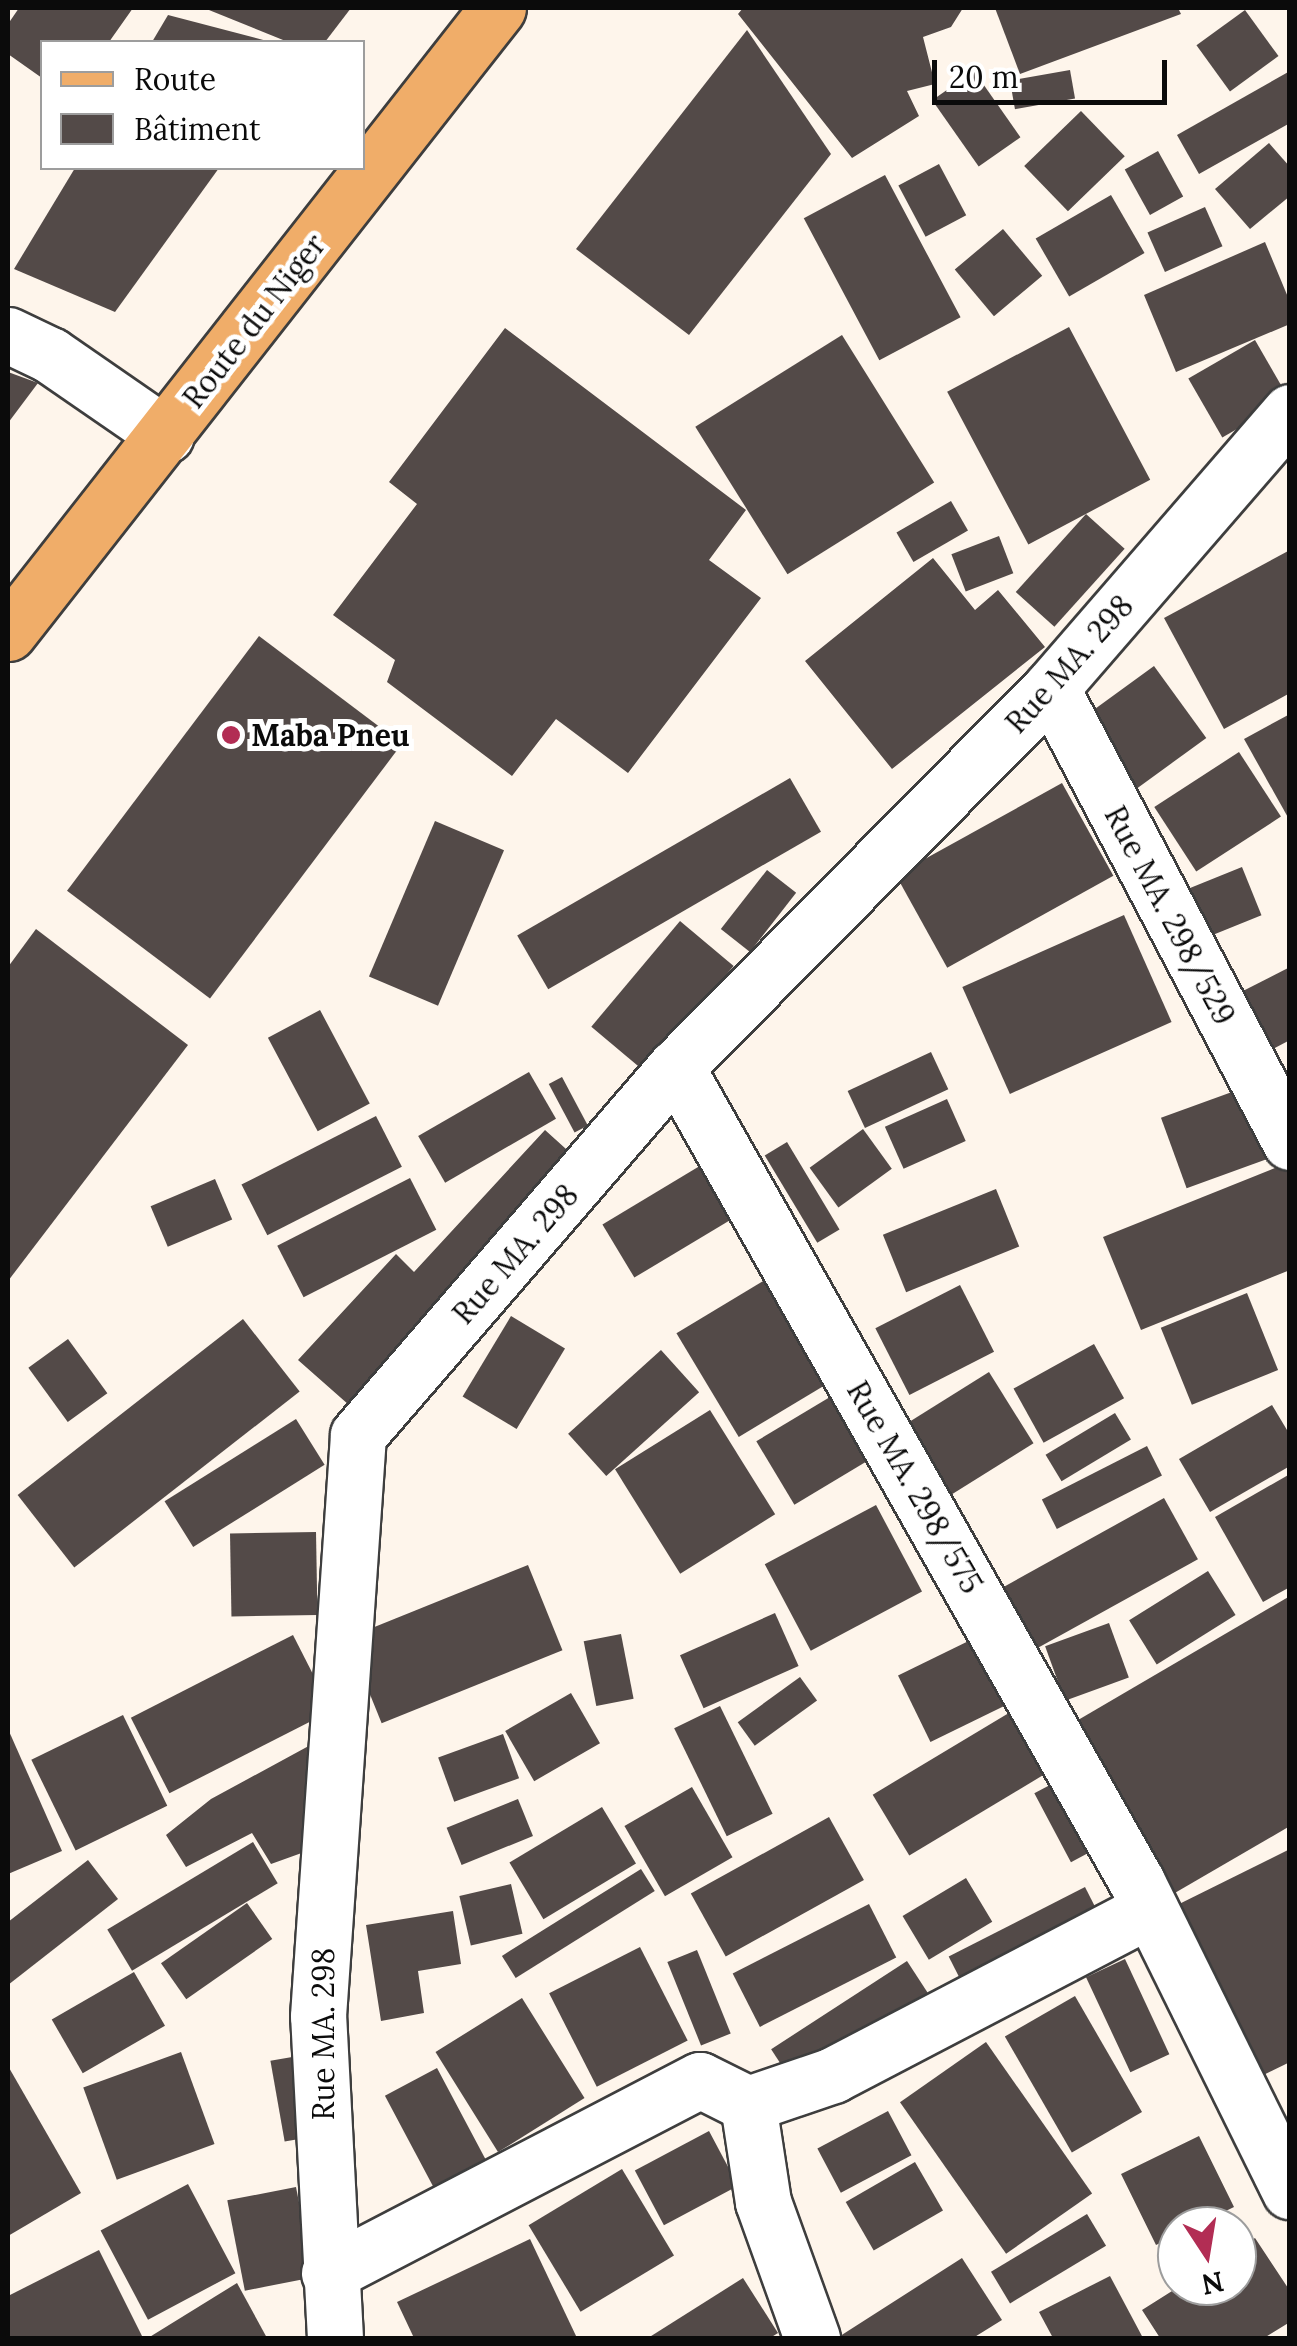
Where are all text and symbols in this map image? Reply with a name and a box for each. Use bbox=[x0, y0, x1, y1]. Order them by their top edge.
legend bbox=[40, 40, 365, 170]
scale bar bbox=[937, 40, 1172, 102]
text: 20 m bbox=[949, 58, 1018, 96]
text: Route bbox=[134, 60, 216, 98]
text: Bâtiment bbox=[134, 110, 261, 148]
street label: Route du Niger bbox=[175, 227, 333, 415]
street label: Rue MA. 298 bbox=[998, 588, 1140, 740]
place label: Maba Pneu bbox=[251, 717, 409, 753]
marker: Maba Pneu bbox=[220, 724, 242, 746]
street label: Rue MA. 298/529 bbox=[1097, 800, 1243, 1030]
street label: Rue MA. 298 bbox=[445, 1177, 585, 1331]
street label: Rue MA. 298/575 bbox=[840, 1375, 990, 1599]
street label: Rue MA. 298 bbox=[305, 1948, 341, 2120]
north arrow bbox=[1157, 2206, 1257, 2306]
text: N bbox=[1198, 2264, 1227, 2303]

